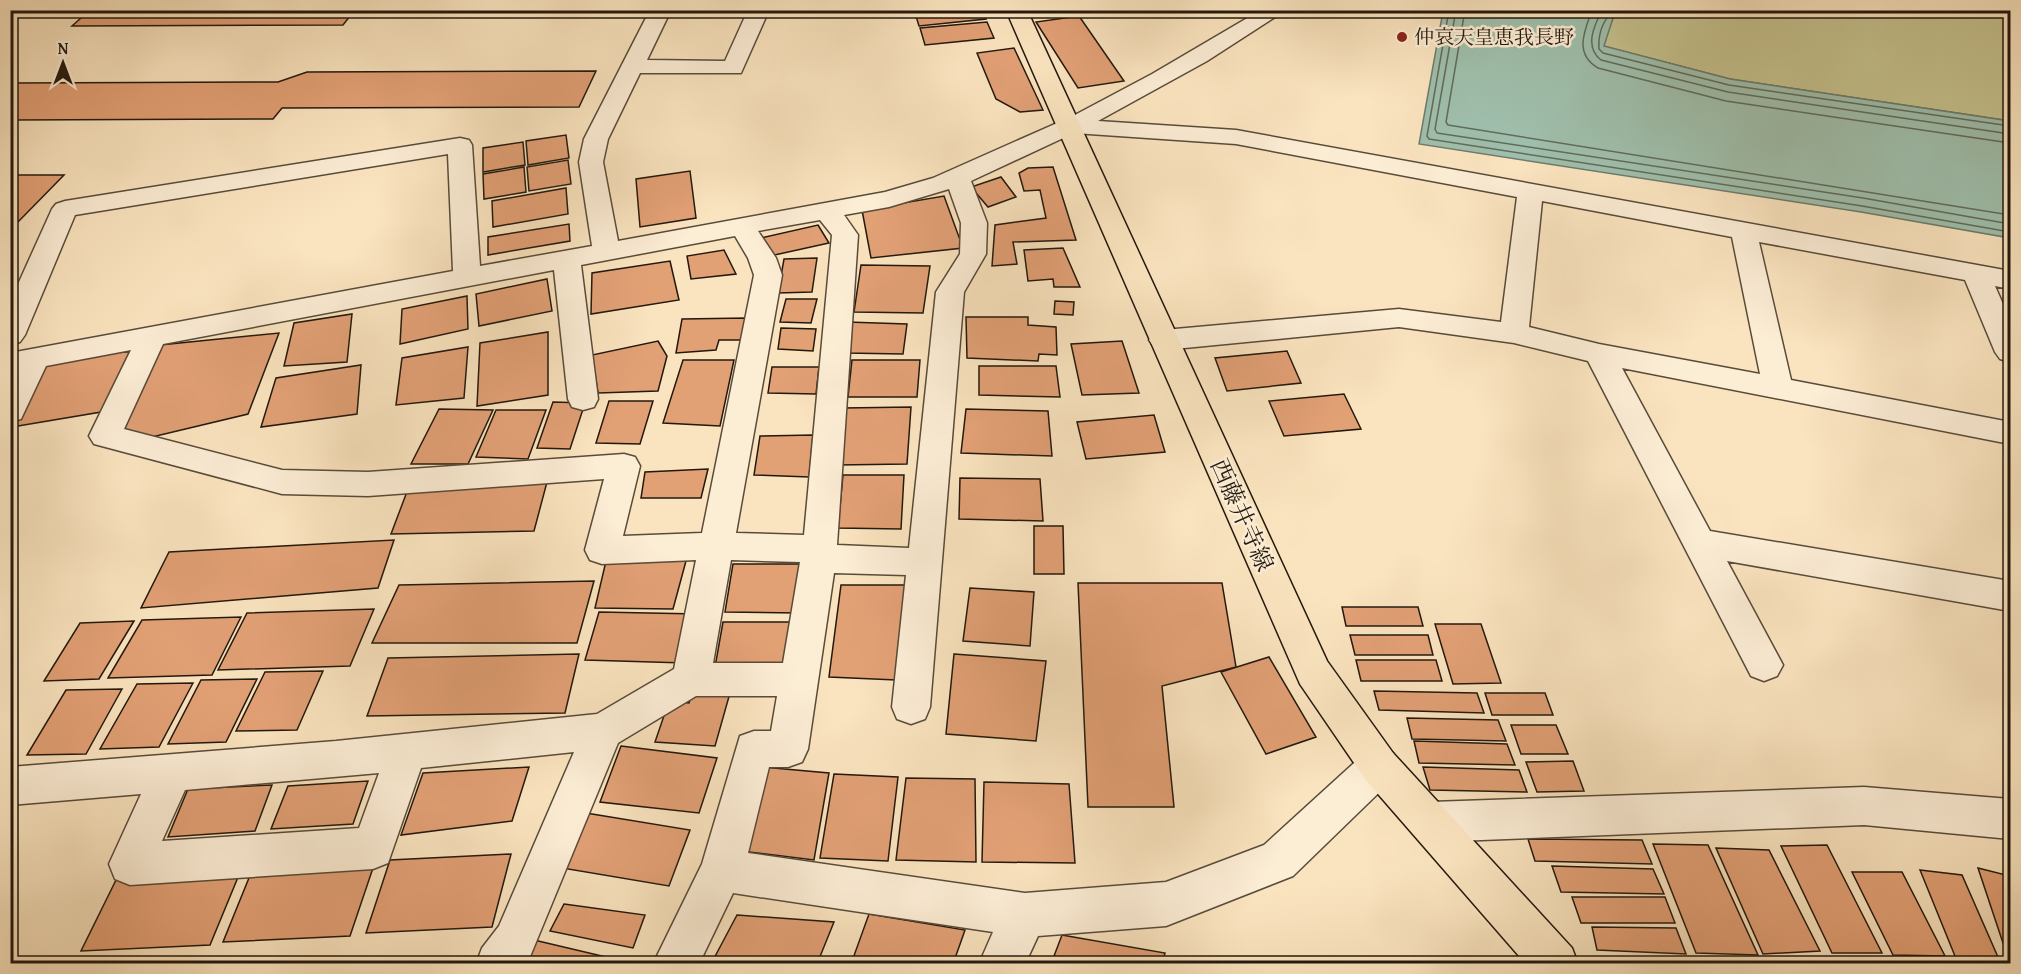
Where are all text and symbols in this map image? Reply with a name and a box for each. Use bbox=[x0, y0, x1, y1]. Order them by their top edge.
place label: 仲哀天皇恵我長野 bbox=[1414, 22, 1574, 51]
marker: 仲哀天皇恵我長野 bbox=[1395, 30, 1409, 44]
north arrow bbox=[33, 33, 93, 93]
text: N bbox=[58, 36, 69, 60]
street label: 西藤井寺線 bbox=[1202, 453, 1283, 577]

